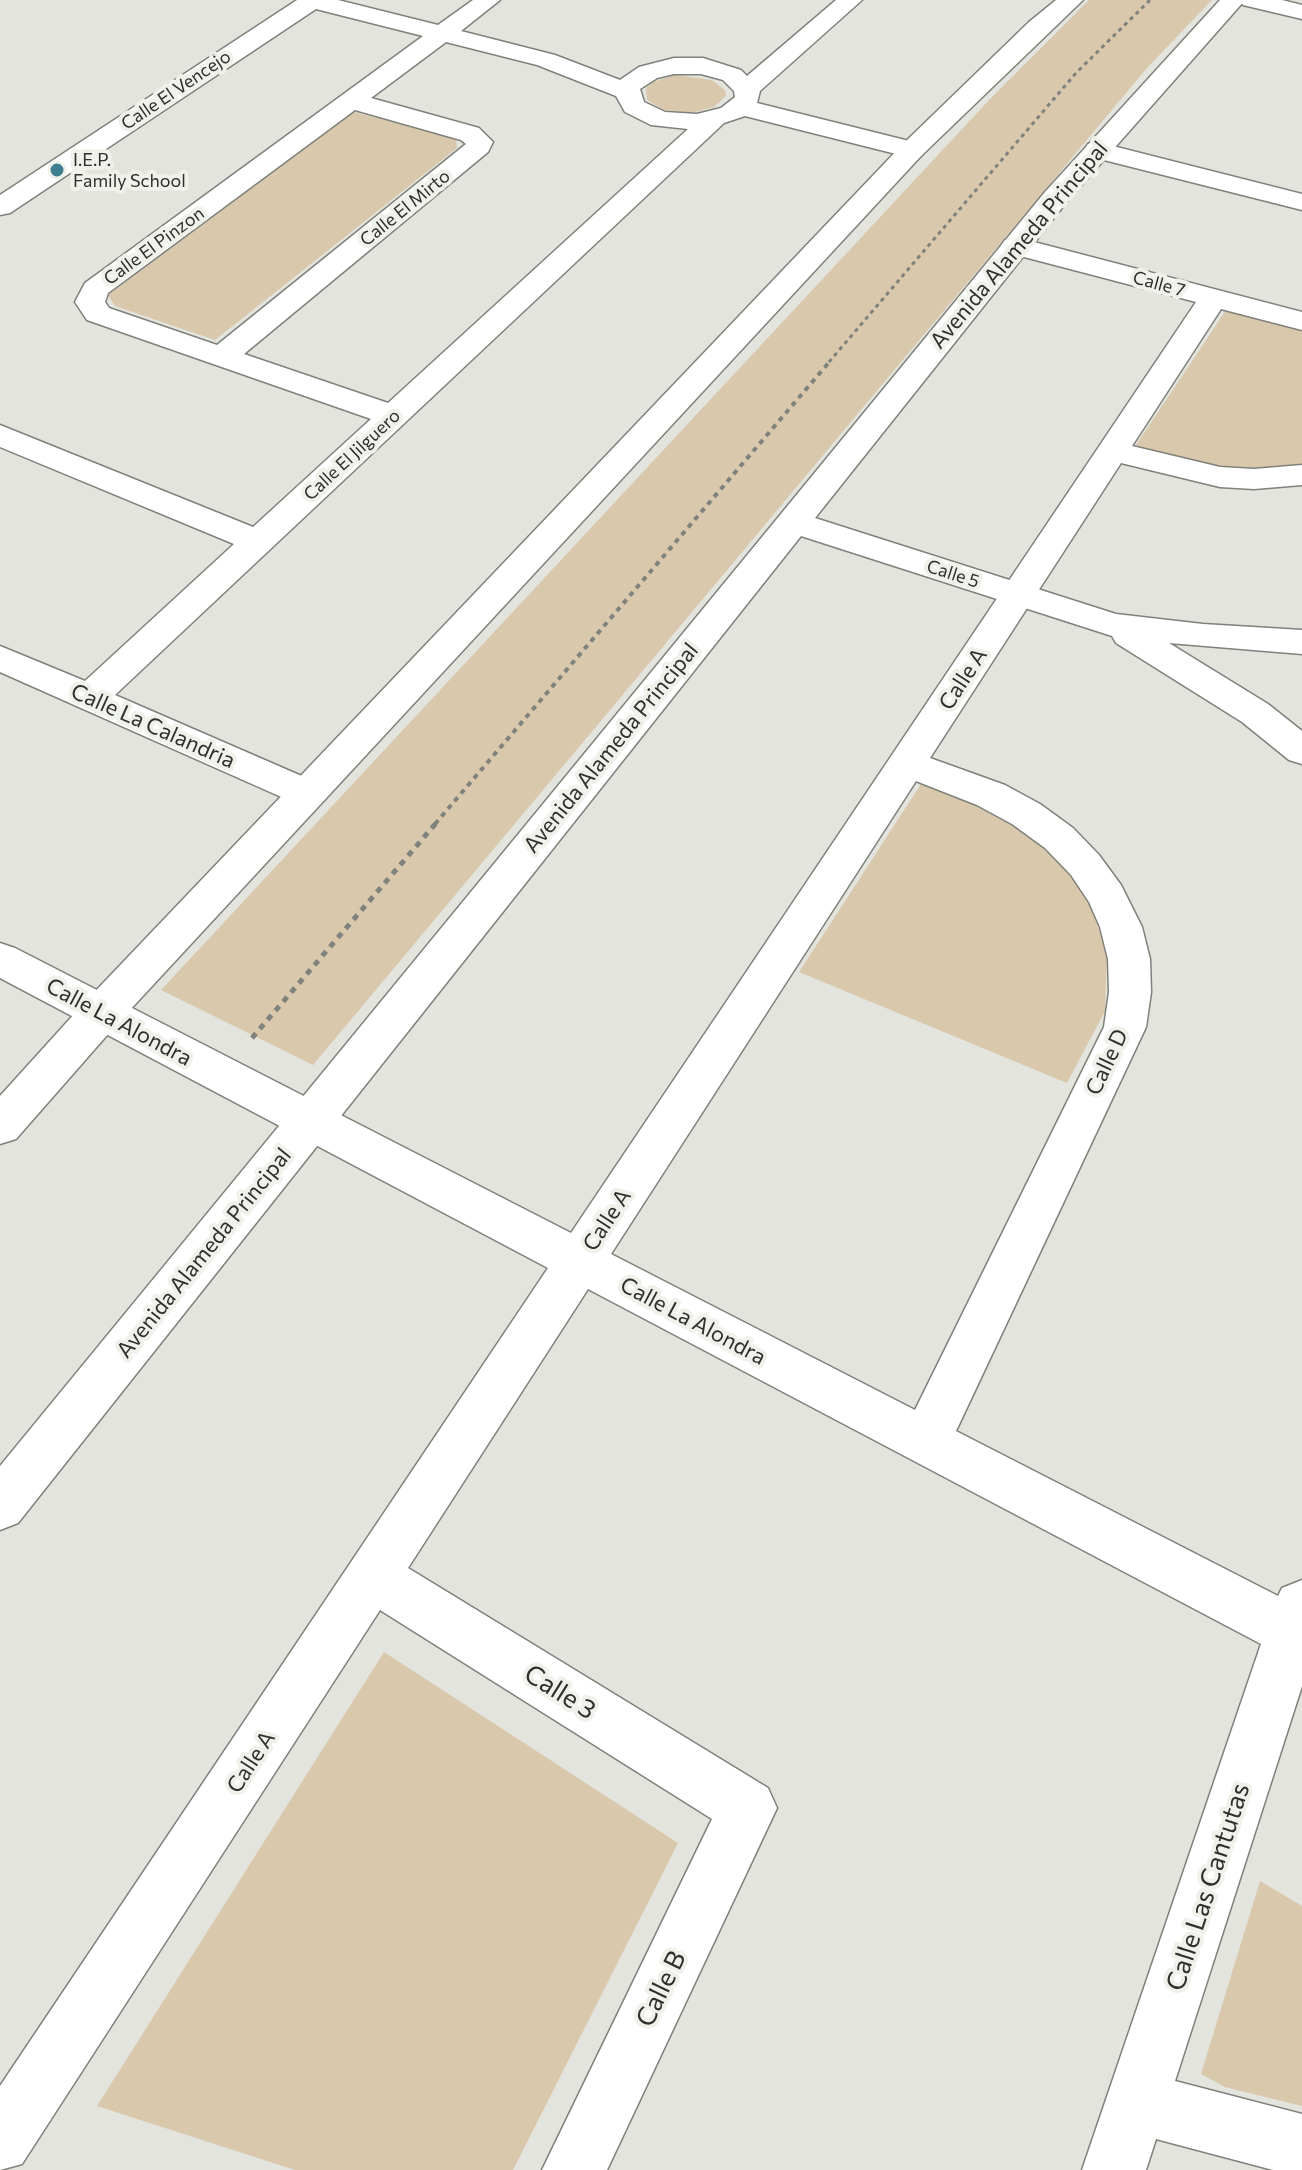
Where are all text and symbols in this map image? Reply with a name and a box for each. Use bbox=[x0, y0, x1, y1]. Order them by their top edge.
street label: Calle El Vencejo bbox=[117, 45, 235, 135]
street label: Avenida Alameda Principal bbox=[925, 136, 1113, 354]
place label: I.E.P. Family School bbox=[73, 149, 186, 192]
marker: I.E.P. Family School bbox=[48, 161, 66, 179]
street label: Calle El Mirto bbox=[356, 165, 454, 251]
street label: Calle El Pinzon bbox=[100, 202, 208, 290]
street label: Calle 7 bbox=[1130, 267, 1188, 301]
street label: Calle El Jilguero bbox=[299, 405, 405, 505]
street label: Calle 5 bbox=[924, 555, 982, 593]
street label: Avenida Alameda Principal bbox=[518, 638, 704, 858]
street label: Calle A bbox=[933, 643, 993, 715]
street label: Calle La Calandria bbox=[67, 678, 239, 774]
street label: Calle La Alondra bbox=[42, 973, 196, 1071]
street label: Calle D bbox=[1080, 1025, 1134, 1099]
street label: Avenida Alameda Principal bbox=[111, 1143, 297, 1363]
street label: Calle A bbox=[577, 1184, 637, 1256]
street label: Calle La Alondra bbox=[616, 1272, 770, 1370]
street label: Calle 3 bbox=[519, 1658, 601, 1726]
street label: Calle A bbox=[221, 1726, 281, 1798]
street label: Calle Las Cantutas bbox=[1160, 1779, 1256, 1995]
street label: Calle B bbox=[629, 1946, 693, 2032]

